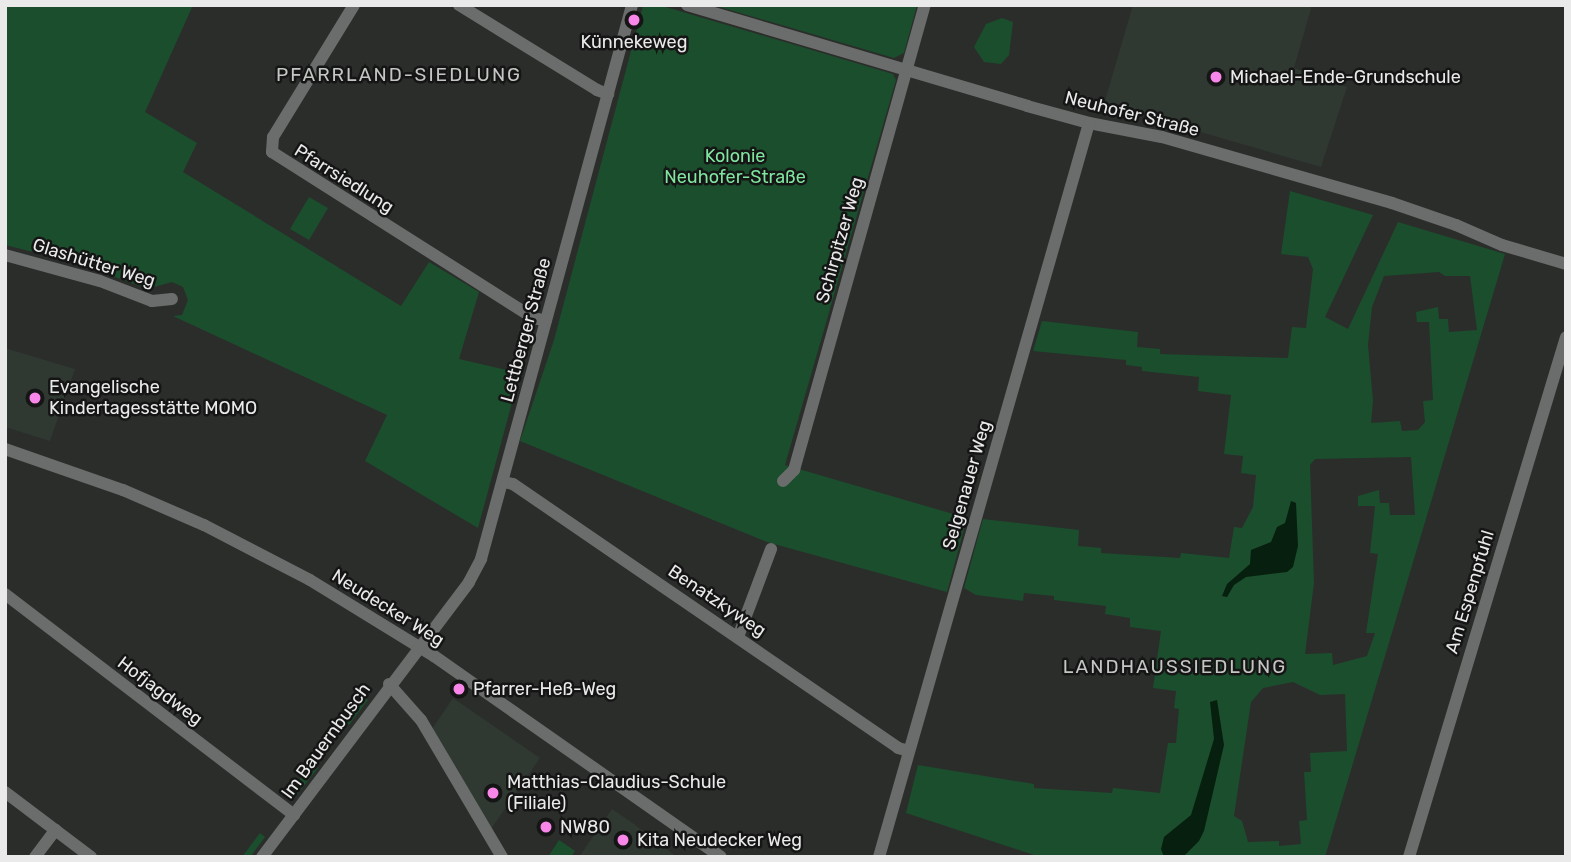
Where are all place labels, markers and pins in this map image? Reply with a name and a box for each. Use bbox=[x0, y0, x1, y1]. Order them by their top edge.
marker: Künnekeweg bbox=[626, 12, 642, 28]
place label: Künnekeweg bbox=[581, 31, 687, 53]
place label: Michael-Ende-Grundschule bbox=[1230, 66, 1461, 88]
marker: Michael-Ende-Grundschule bbox=[1208, 69, 1224, 85]
place label: Evangelische Kindertagesstätte MOMO bbox=[49, 377, 257, 420]
marker: Evangelische Kindertagesstätte MOMO bbox=[27, 390, 43, 406]
place label: Pfarrer-Heß-Weg bbox=[473, 678, 616, 700]
marker: Pfarrer-Heß-Weg bbox=[451, 681, 467, 697]
place label: Matthias-Claudius-Schule (Filiale) bbox=[507, 772, 726, 814]
marker: Matthias-Claudius-Schule (Filiale) bbox=[485, 785, 501, 801]
place label: NW80 bbox=[560, 816, 610, 838]
marker: NW80 bbox=[538, 819, 554, 835]
place label: Kita Neudecker Weg bbox=[637, 829, 803, 851]
marker: Kita Neudecker Weg bbox=[615, 832, 631, 848]

